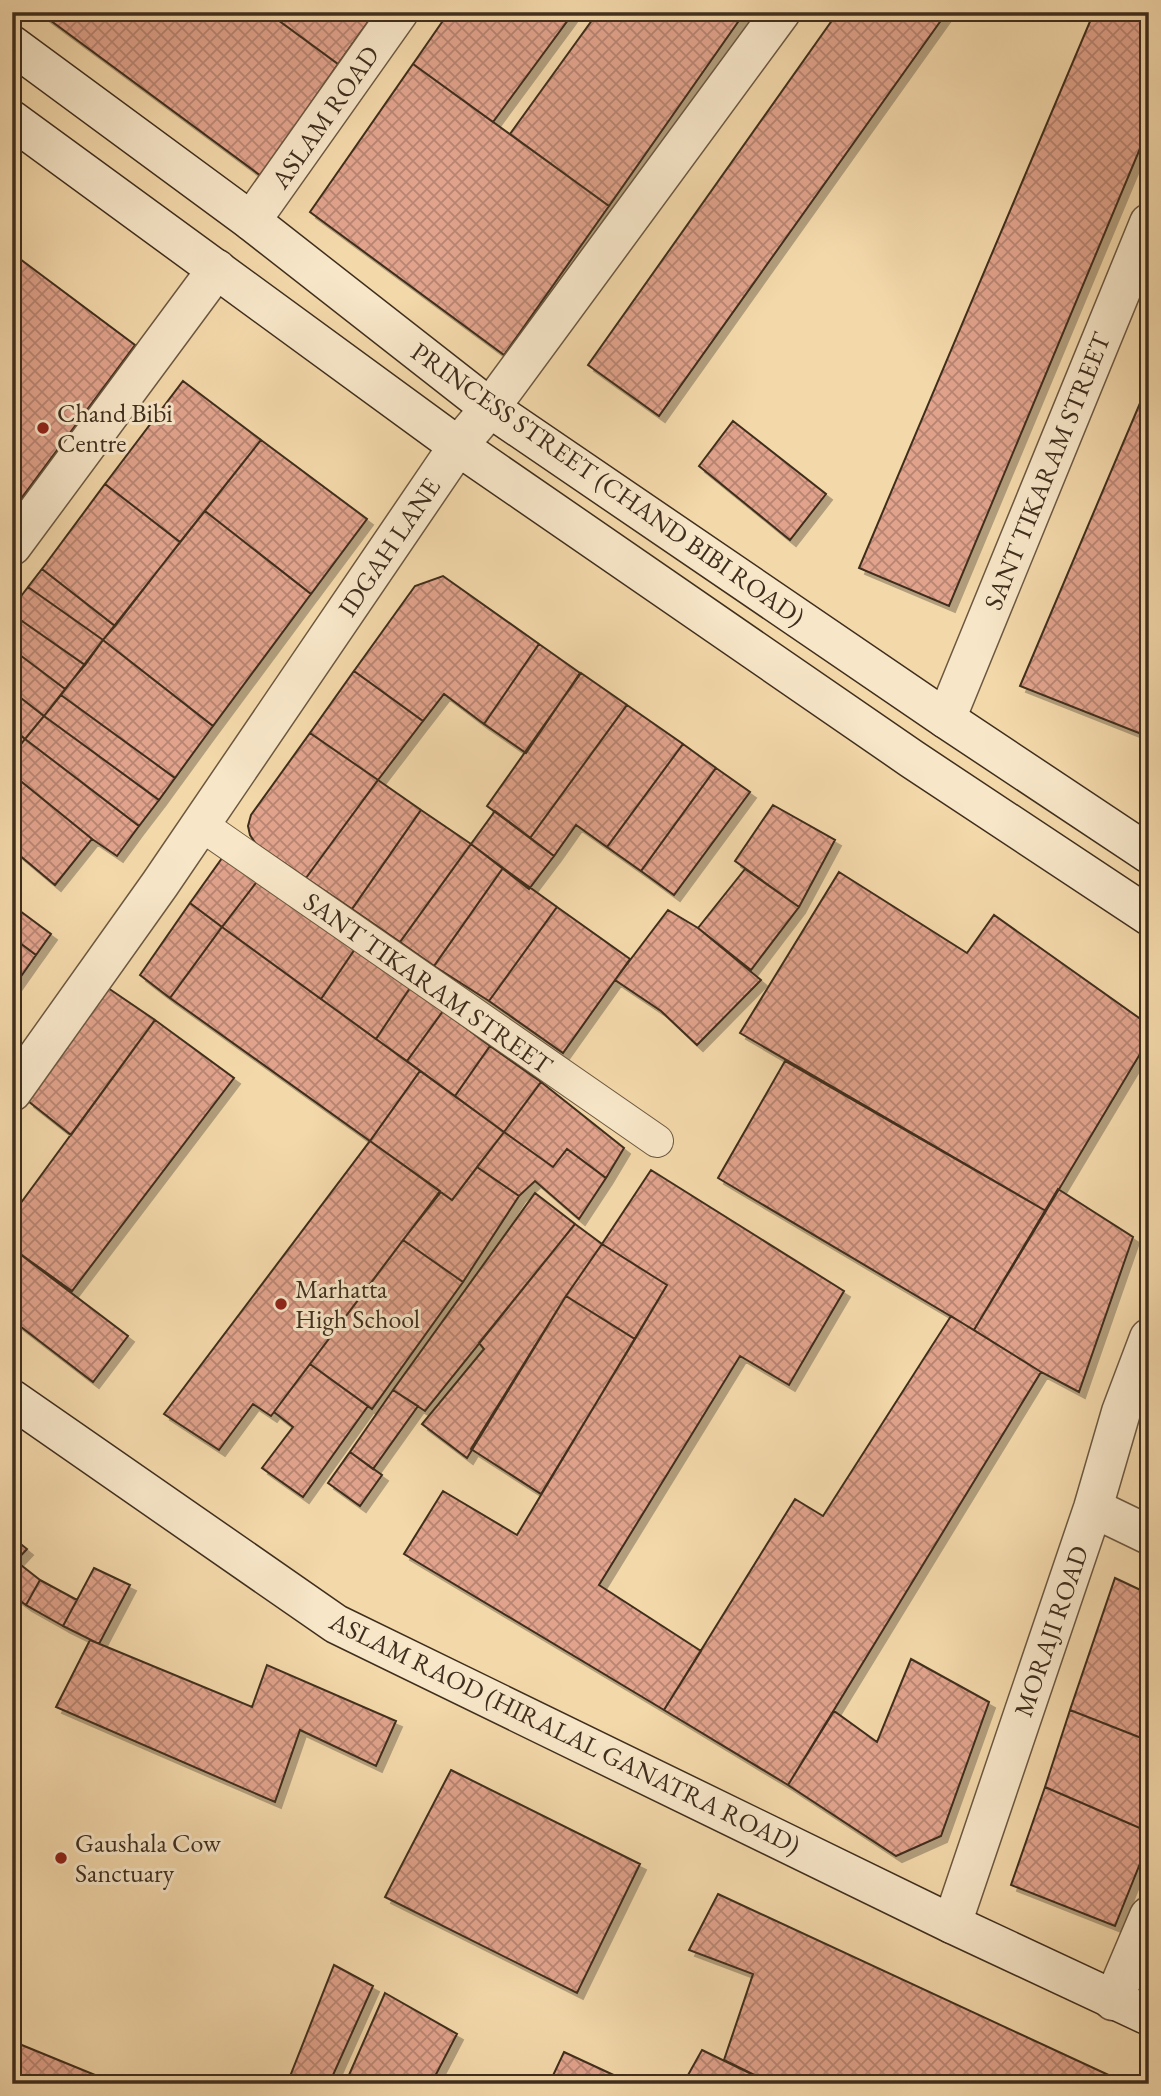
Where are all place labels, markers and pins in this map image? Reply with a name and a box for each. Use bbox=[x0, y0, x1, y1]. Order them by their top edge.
place label: Chand Bibi Centre bbox=[57, 396, 173, 460]
marker: Chand Bibi Centre bbox=[35, 420, 51, 436]
place label: Marhatta High School bbox=[295, 1272, 420, 1336]
marker: Marhatta High School bbox=[273, 1296, 289, 1312]
place label: Gaushala Cow Sanctuary bbox=[75, 1826, 221, 1890]
marker: Gaushala Cow Sanctuary bbox=[53, 1850, 69, 1866]

